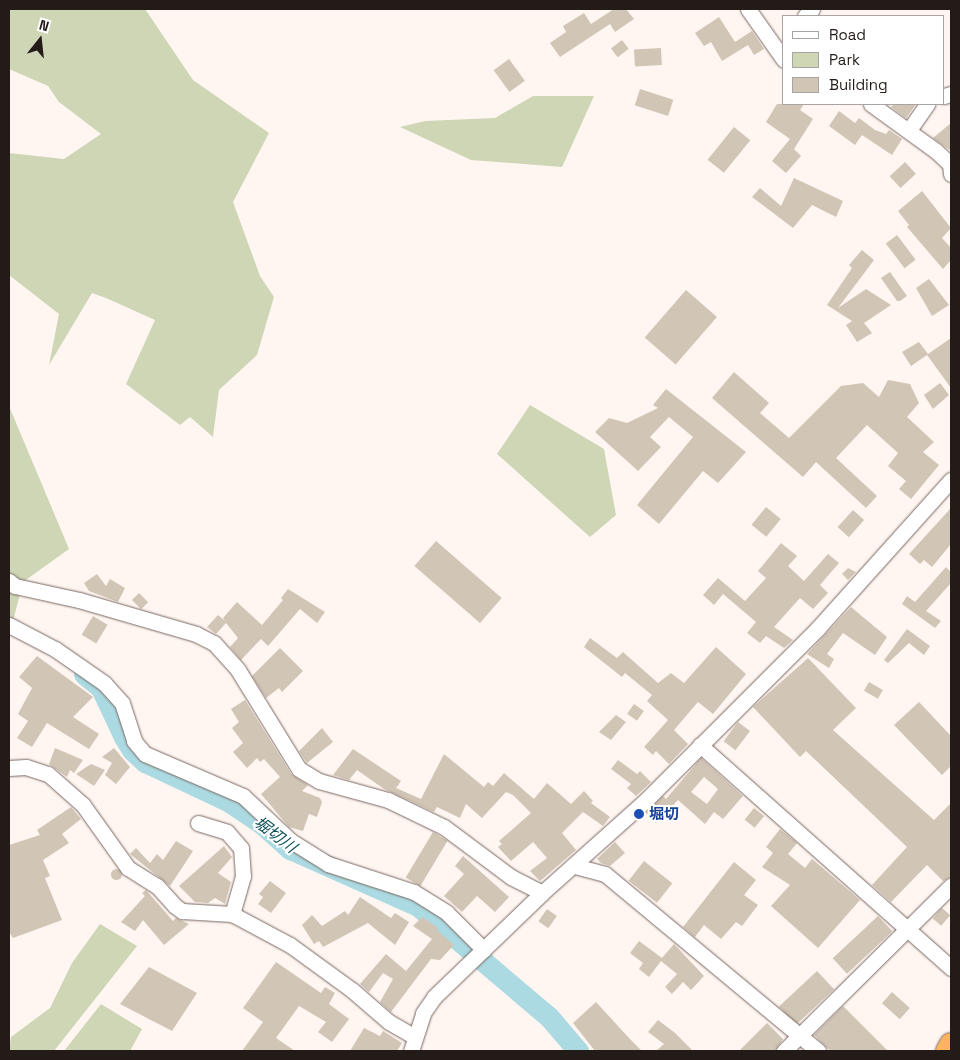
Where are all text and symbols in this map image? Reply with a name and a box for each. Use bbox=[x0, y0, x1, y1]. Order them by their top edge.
north arrow bbox=[15, 15, 65, 65]
legend bbox=[782, 15, 945, 105]
text: N bbox=[37, 16, 51, 36]
text: Road bbox=[829, 25, 866, 44]
text: Park bbox=[829, 50, 860, 69]
text: Building bbox=[829, 75, 888, 94]
place label: 堀切 bbox=[649, 805, 679, 823]
marker: 堀切 bbox=[633, 808, 645, 820]
water label: 堀切川 bbox=[250, 813, 300, 857]

